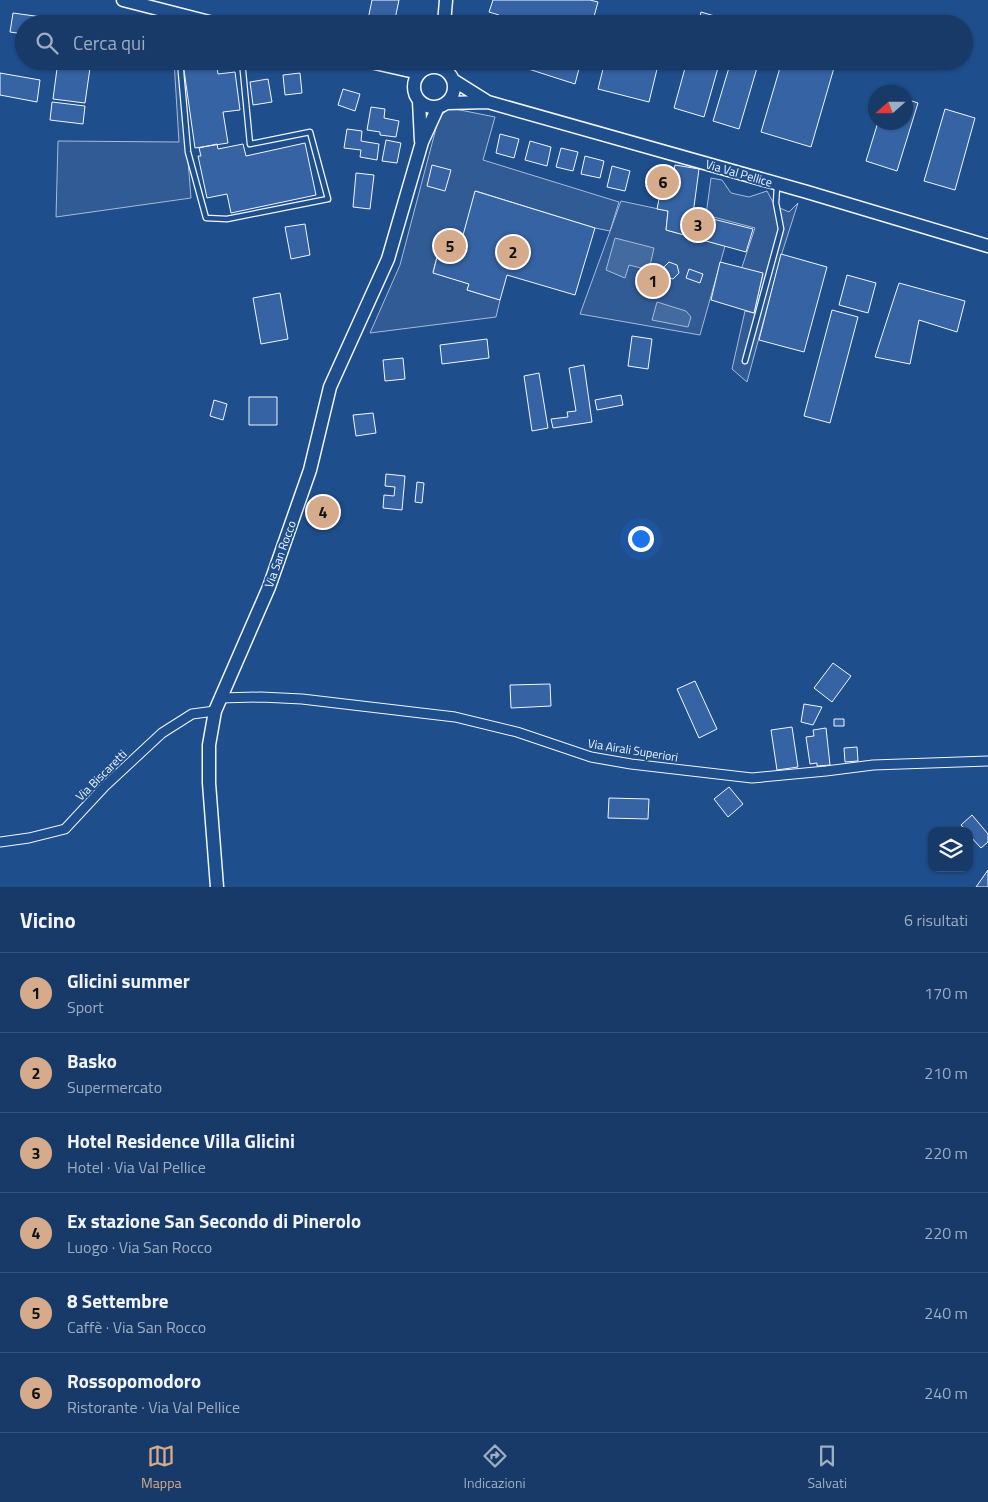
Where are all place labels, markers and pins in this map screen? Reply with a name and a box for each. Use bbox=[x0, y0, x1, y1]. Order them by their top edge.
pin: 6 bbox=[647, 163, 679, 201]
pin: 3 bbox=[682, 206, 714, 244]
pin: 5 bbox=[434, 227, 466, 265]
pin: 2 bbox=[497, 233, 529, 271]
pin: 1 bbox=[637, 262, 669, 300]
pin: 4 bbox=[307, 493, 339, 531]

